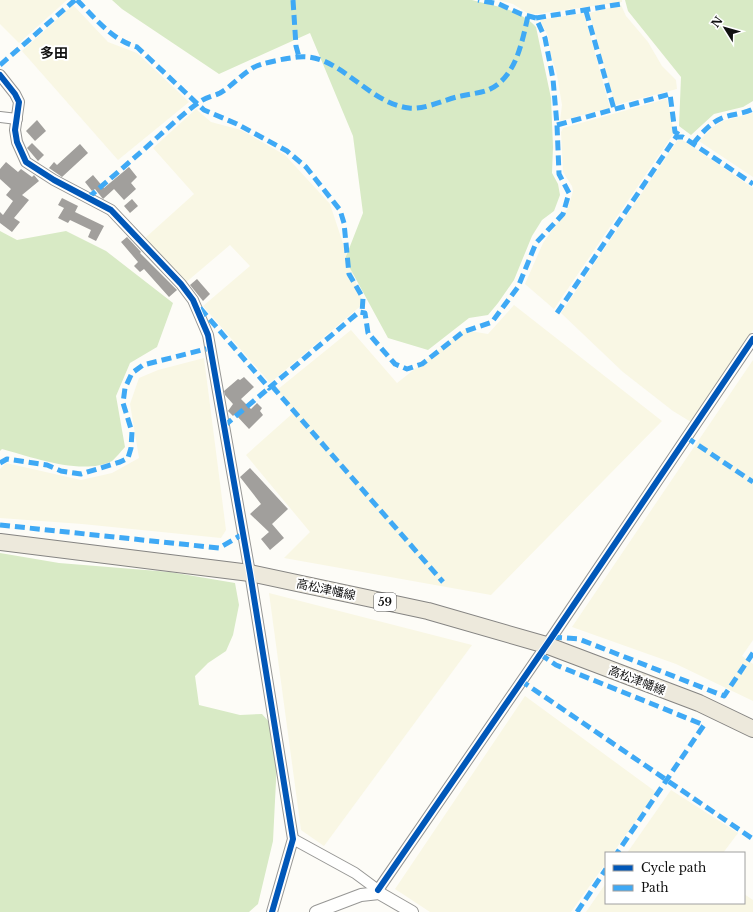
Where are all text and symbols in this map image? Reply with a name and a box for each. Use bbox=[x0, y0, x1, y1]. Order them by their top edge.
north arrow bbox=[705, 8, 745, 48]
text: N bbox=[708, 13, 726, 30]
district label: 多田 bbox=[40, 44, 68, 62]
street label: 高松津幡線 bbox=[295, 575, 357, 603]
road number: 59 bbox=[374, 593, 396, 611]
street label: 高松津幡線 bbox=[606, 662, 668, 698]
legend bbox=[605, 852, 745, 904]
text: Cycle path bbox=[641, 860, 706, 875]
text: Path bbox=[641, 880, 669, 895]

